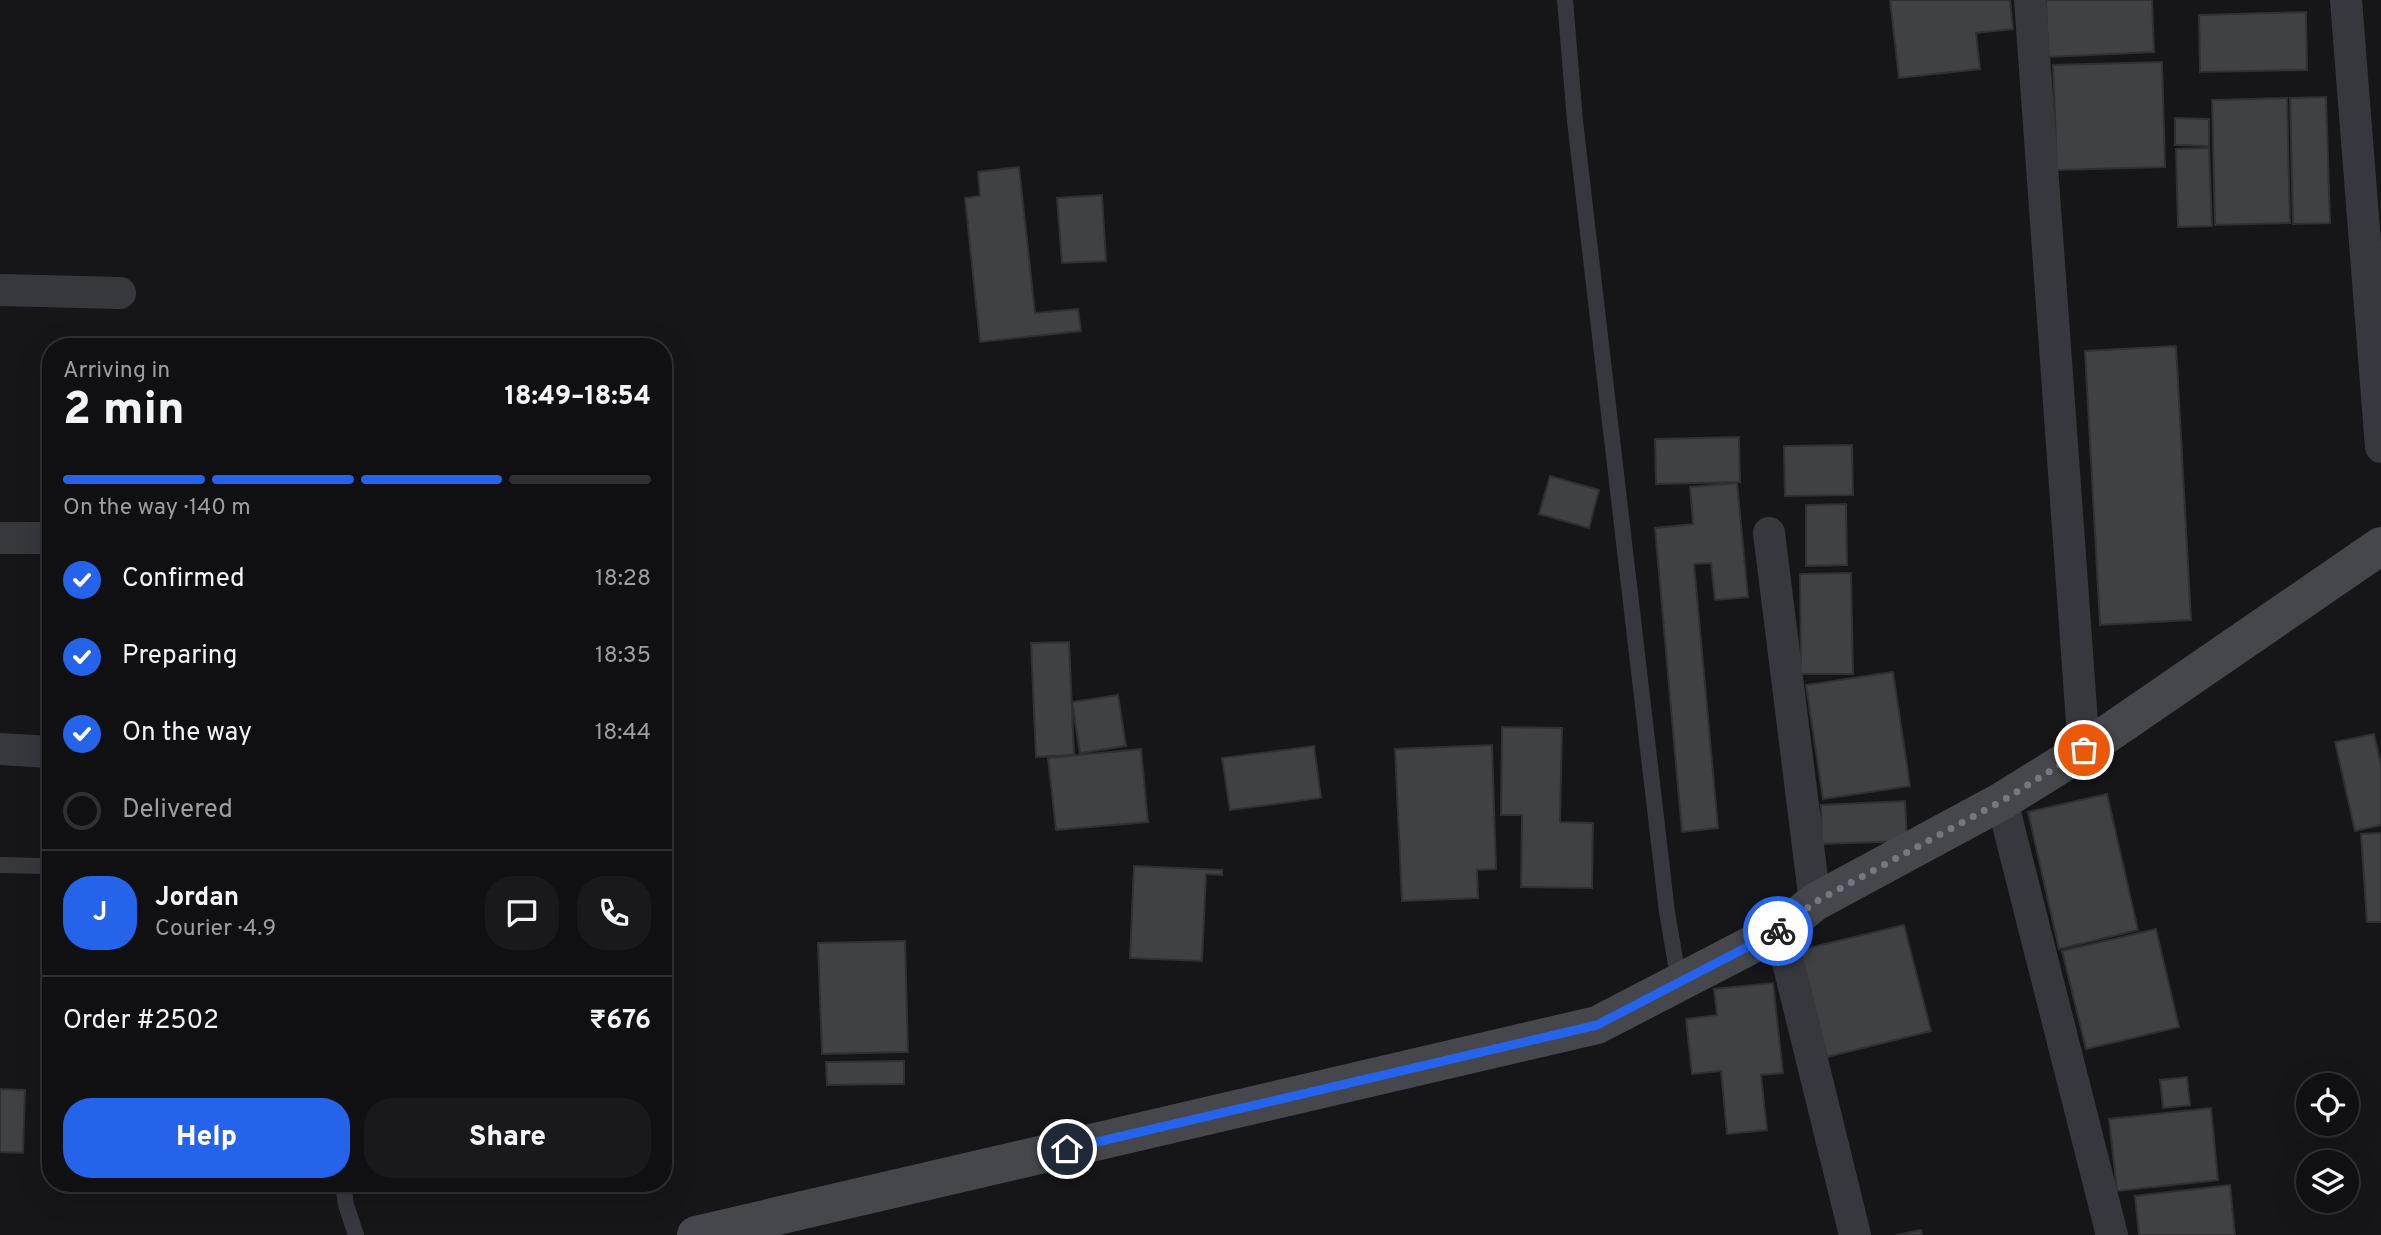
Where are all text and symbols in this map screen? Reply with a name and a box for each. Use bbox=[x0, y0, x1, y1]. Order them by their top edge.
text: Arriving in bbox=[63, 357, 170, 386]
text: 18:49–18:54 bbox=[504, 381, 651, 414]
text: 2 min bbox=[63, 382, 185, 441]
text: On the way · 140 m bbox=[63, 494, 251, 523]
icon: check bbox=[63, 561, 101, 599]
text: Confirmed bbox=[122, 563, 245, 596]
text: 18:28 bbox=[595, 565, 651, 594]
icon: check bbox=[63, 638, 101, 676]
text: Preparing bbox=[122, 640, 237, 673]
text: 18:35 bbox=[595, 642, 651, 671]
icon: check bbox=[63, 715, 101, 753]
text: On the way bbox=[122, 717, 252, 750]
text: 18:44 bbox=[595, 719, 651, 748]
pin bbox=[2054, 720, 2114, 780]
icon: bag bbox=[2065, 731, 2103, 769]
text: Delivered bbox=[122, 794, 233, 827]
button: chat bbox=[485, 876, 559, 950]
button: phone bbox=[577, 876, 651, 950]
text: Jordan bbox=[155, 882, 239, 915]
courier bbox=[1743, 896, 1813, 966]
text: J bbox=[93, 897, 107, 930]
icon: bike bbox=[1759, 912, 1797, 950]
text: Courier · 4.9 bbox=[155, 915, 276, 944]
text: Order #2502 bbox=[63, 1005, 219, 1038]
text: ₹676 bbox=[589, 1005, 651, 1038]
map controls bbox=[2296, 1073, 2359, 1213]
button: locate bbox=[2296, 1073, 2359, 1136]
button: Help bbox=[63, 1098, 350, 1178]
button: Share bbox=[364, 1098, 651, 1178]
pin bbox=[1037, 1119, 1097, 1179]
icon: home bbox=[1048, 1130, 1086, 1168]
button: layers bbox=[2296, 1150, 2359, 1213]

